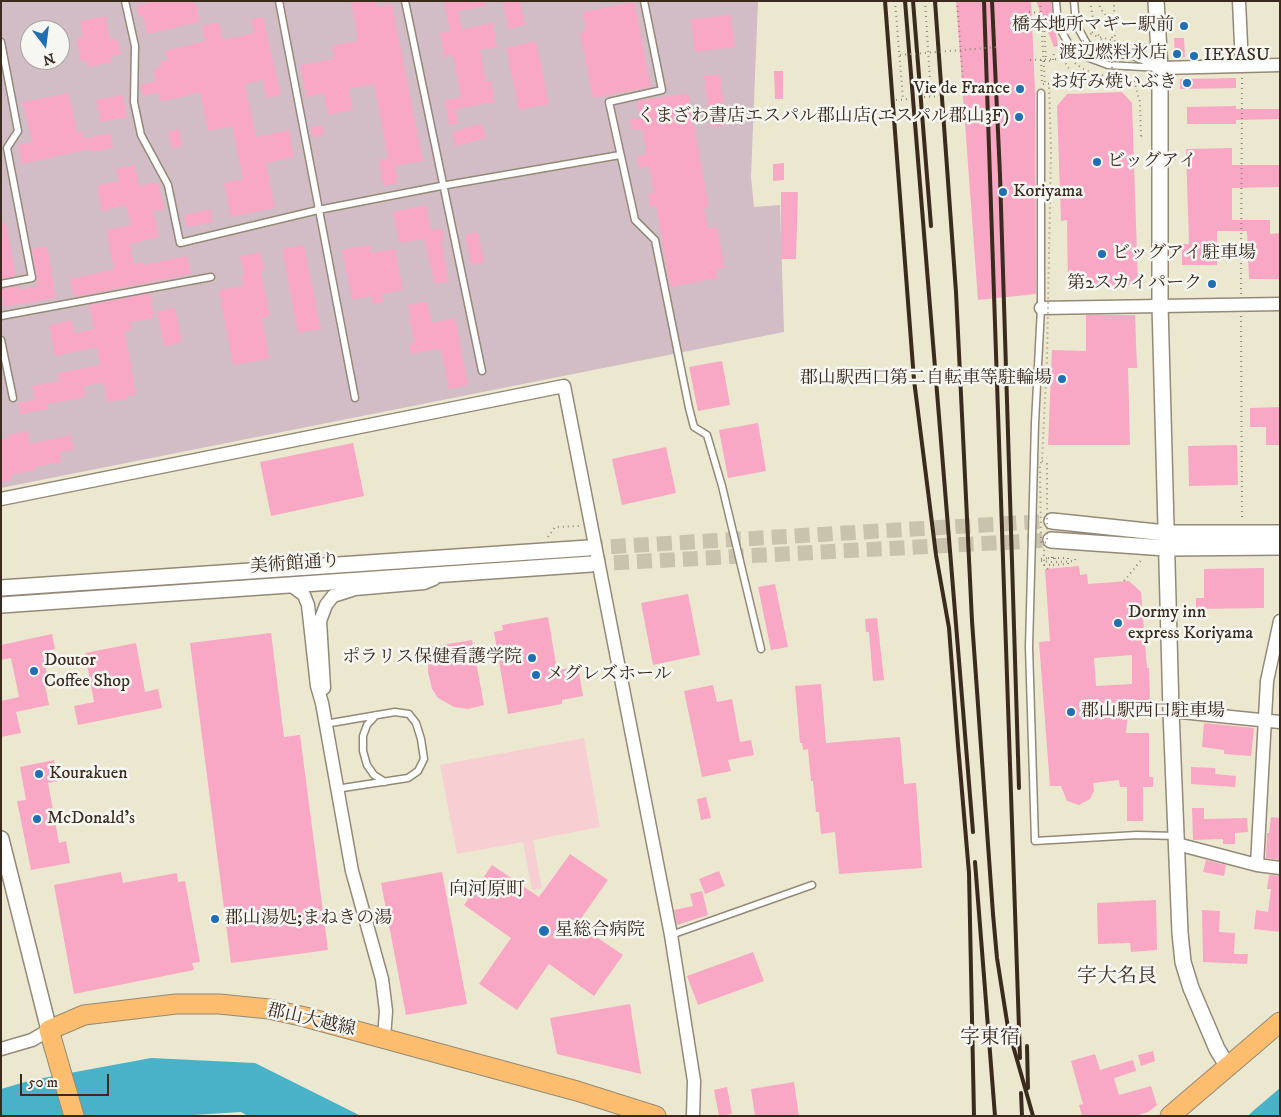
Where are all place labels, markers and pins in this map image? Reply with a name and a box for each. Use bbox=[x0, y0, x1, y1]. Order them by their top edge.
place label: 橋本地所マギー駅前 bbox=[1012, 15, 1174, 37]
marker: 橋本地所マギー駅前 bbox=[1178, 20, 1190, 32]
place label: 渡辺燃料氷店 bbox=[1059, 43, 1167, 65]
place label: IEYASU bbox=[1204, 45, 1270, 67]
marker: 渡辺燃料氷店 bbox=[1171, 48, 1183, 60]
marker: IEYASU bbox=[1188, 50, 1200, 62]
place label: お好み焼いぶき bbox=[1051, 72, 1177, 94]
marker: お好み焼いぶき bbox=[1181, 77, 1193, 89]
place label: Vie de France bbox=[913, 78, 1010, 100]
marker: Vie de France bbox=[1014, 83, 1026, 95]
place label: くまざわ書店エスパル郡山店(エスパル郡山3F) bbox=[637, 106, 1009, 128]
marker: くまざわ書店エスパル郡山店(エスパル郡山3F) bbox=[1013, 111, 1025, 123]
place label: ビッグアイ bbox=[1107, 151, 1197, 173]
marker: ビッグアイ bbox=[1091, 156, 1103, 168]
place label: Koriyama bbox=[1013, 181, 1083, 203]
marker: Koriyama bbox=[997, 186, 1009, 198]
place label: ビッグアイ駐車場 bbox=[1112, 243, 1256, 265]
marker: ビッグアイ駐車場 bbox=[1096, 248, 1108, 260]
place label: 第2スカイパーク bbox=[1067, 273, 1202, 295]
marker: 第2スカイパーク bbox=[1206, 278, 1218, 290]
place label: 郡山駅西口第二自転車等駐輪場 bbox=[800, 368, 1052, 390]
marker: 郡山駅西口第二自転車等駐輪場 bbox=[1056, 373, 1068, 385]
place label: Dormy inn express Koriyama bbox=[1128, 602, 1253, 644]
marker: Dormy inn express Koriyama bbox=[1112, 617, 1124, 629]
place label: ポラリス保健看護学院 bbox=[342, 647, 522, 669]
place label: Doutor Coffee Shop bbox=[44, 650, 130, 692]
marker: ポラリス保健看護学院 bbox=[526, 652, 538, 664]
place label: メグレズホール bbox=[546, 664, 672, 686]
marker: Doutor Coffee Shop bbox=[28, 665, 40, 677]
marker: メグレズホール bbox=[530, 669, 542, 681]
place label: 郡山駅西口駐車場 bbox=[1081, 701, 1225, 723]
marker: 郡山駅西口駐車場 bbox=[1065, 706, 1077, 718]
place label: Kourakuen bbox=[49, 763, 128, 785]
marker: Kourakuen bbox=[33, 768, 45, 780]
place label: McDonald's bbox=[47, 808, 135, 830]
marker: McDonald's bbox=[31, 813, 43, 825]
place label: 郡山湯処;まねきの湯 bbox=[225, 908, 392, 930]
marker: 郡山湯処;まねきの湯 bbox=[209, 913, 221, 925]
place label: 星総合病院 bbox=[555, 920, 645, 942]
marker: 星総合病院 bbox=[537, 924, 551, 938]

